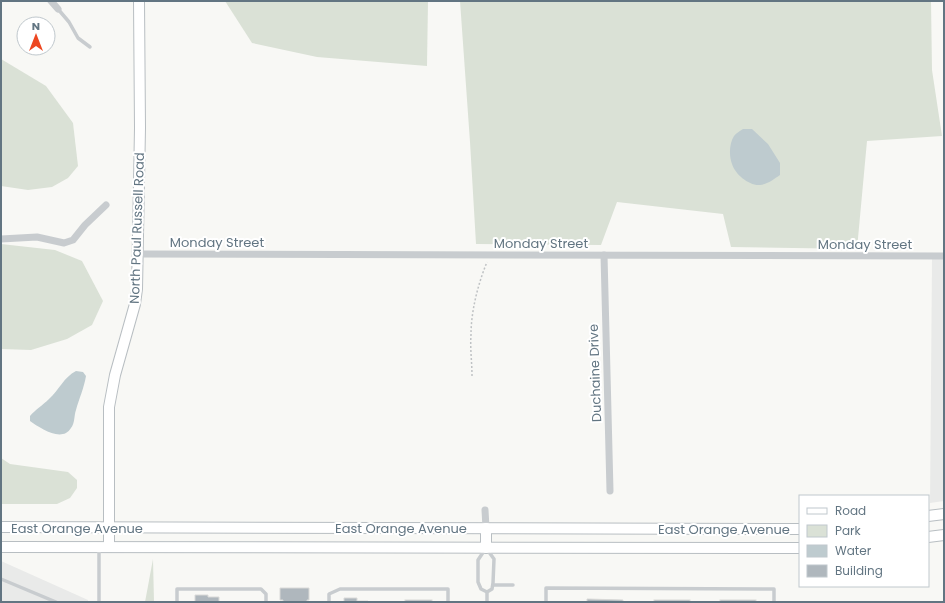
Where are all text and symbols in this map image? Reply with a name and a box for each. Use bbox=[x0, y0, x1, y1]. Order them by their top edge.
north arrow bbox=[16, 16, 56, 56]
text: N bbox=[32, 18, 40, 34]
street label: North Paul Russell Road bbox=[125, 152, 149, 304]
street label: Monday Street bbox=[170, 233, 264, 252]
street label: Monday Street bbox=[494, 234, 588, 253]
street label: Monday Street bbox=[818, 235, 912, 254]
street label: Duchaine Drive bbox=[584, 324, 606, 422]
legend bbox=[799, 495, 929, 587]
text: Road bbox=[835, 502, 866, 519]
street label: East Orange Avenue bbox=[11, 519, 143, 538]
street label: East Orange Avenue bbox=[335, 519, 467, 538]
street label: East Orange Avenue bbox=[658, 520, 790, 539]
text: Park bbox=[835, 522, 862, 539]
text: Water bbox=[835, 542, 872, 559]
text: Building bbox=[835, 562, 883, 579]

